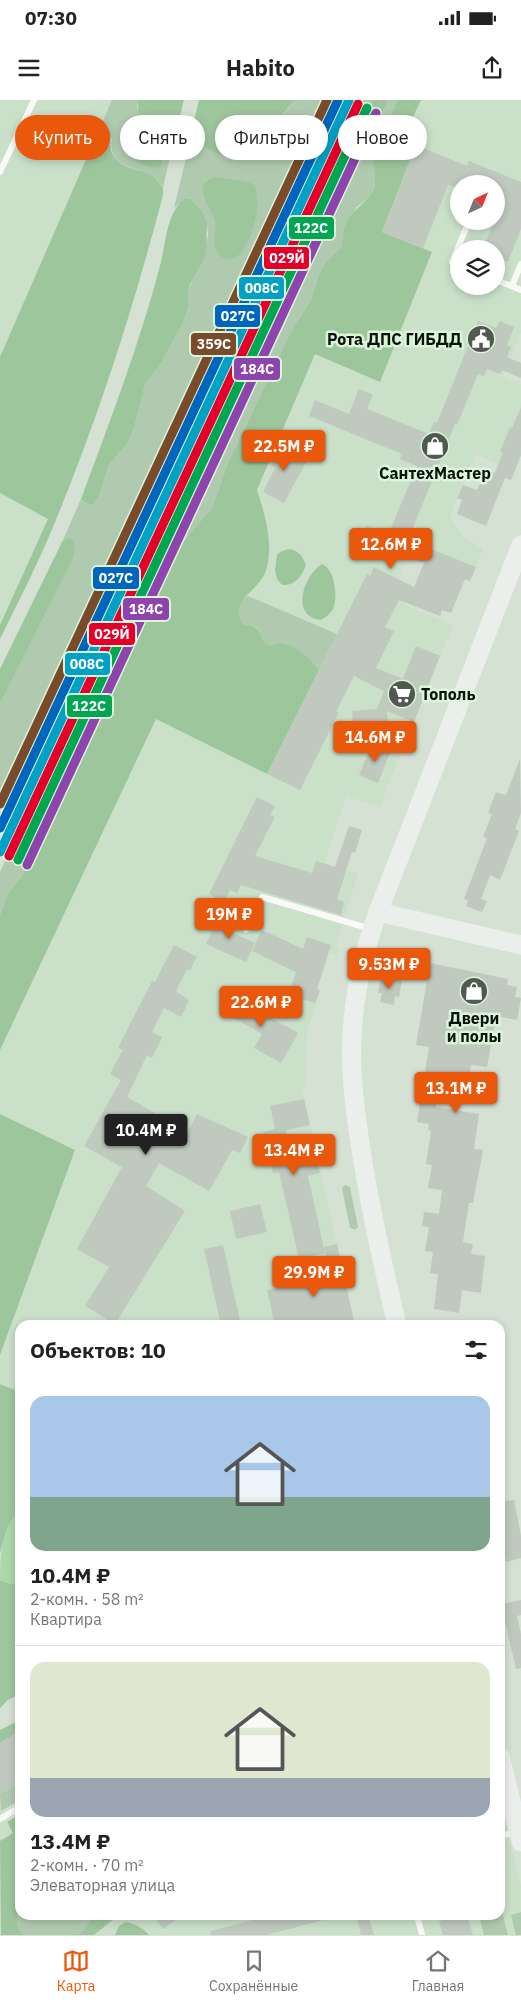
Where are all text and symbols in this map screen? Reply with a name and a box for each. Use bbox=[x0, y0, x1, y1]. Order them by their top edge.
text: 07:30 bbox=[25, 6, 77, 30]
text: Habito bbox=[226, 53, 295, 82]
icon: menu bbox=[15, 54, 43, 82]
icon: share bbox=[478, 54, 506, 82]
chip: Купить bbox=[15, 115, 110, 160]
chip: Снять bbox=[120, 115, 205, 160]
chip: Фильтры bbox=[215, 115, 328, 160]
chip: Новое bbox=[338, 115, 427, 160]
north arrow bbox=[450, 175, 505, 230]
map controls bbox=[450, 175, 505, 295]
line badge: 122С bbox=[288, 216, 335, 240]
text: 122С bbox=[294, 219, 328, 237]
button: layers bbox=[450, 240, 505, 295]
line badge: 029Й bbox=[263, 246, 310, 270]
text: 029Й bbox=[269, 249, 305, 267]
line badge: 008С bbox=[238, 276, 285, 300]
text: 008С bbox=[245, 279, 279, 297]
line badge: 027С bbox=[214, 304, 261, 328]
text: 027С bbox=[221, 307, 255, 325]
public building icon: Рота ДПС ГИБДД bbox=[466, 324, 496, 354]
place label: Рота ДПС ГИБДД bbox=[327, 329, 462, 349]
line badge: 359С bbox=[190, 332, 237, 356]
text: 359С bbox=[197, 335, 231, 353]
line badge: 184С bbox=[233, 357, 281, 381]
text: 184С bbox=[240, 360, 274, 378]
pin: 22.5M ₽ bbox=[238, 430, 330, 472]
shop icon: СантехМастер bbox=[420, 431, 450, 461]
text: 22.5M ₽ bbox=[253, 436, 315, 456]
place label: СантехМастер bbox=[379, 463, 491, 483]
pin: 12.6M ₽ bbox=[345, 528, 437, 570]
text: 12.6M ₽ bbox=[360, 534, 422, 554]
line badge: 027С bbox=[92, 566, 140, 590]
text: 027С bbox=[99, 569, 133, 587]
line badge: 184С bbox=[122, 597, 170, 621]
text: 184С bbox=[129, 600, 163, 618]
line badge: 029Й bbox=[88, 622, 136, 646]
text: 029Й bbox=[94, 625, 130, 643]
line badge: 008С bbox=[64, 652, 111, 676]
text: 008С bbox=[70, 655, 104, 673]
supermarket icon: Тополь bbox=[387, 679, 417, 709]
place label: Тополь bbox=[421, 684, 475, 704]
line badge: 122С bbox=[66, 694, 113, 718]
text: 122С bbox=[72, 697, 106, 715]
pin: 14.6M ₽ bbox=[329, 720, 421, 763]
text: 14.6M ₽ bbox=[344, 727, 406, 747]
pin: 19M ₽ bbox=[194, 898, 264, 940]
text: 19M ₽ bbox=[206, 904, 252, 924]
pin: 9.53M ₽ bbox=[343, 948, 435, 990]
text: 9.53M ₽ bbox=[358, 954, 420, 974]
shop icon: Двери и полы bbox=[459, 976, 489, 1006]
pin: 22.6M ₽ bbox=[215, 986, 307, 1028]
text: 22.6M ₽ bbox=[230, 992, 292, 1012]
place label: Двери и полы bbox=[447, 1008, 501, 1046]
pin: 13.1M ₽ bbox=[410, 1072, 502, 1114]
text: 13.1M ₽ bbox=[425, 1078, 487, 1098]
pin: 10.4M ₽ bbox=[100, 1114, 192, 1156]
text: 10.4M ₽ bbox=[115, 1120, 177, 1140]
pin: 13.4M ₽ bbox=[248, 1134, 340, 1176]
text: 13.4M ₽ bbox=[263, 1140, 325, 1160]
pin: 29.9M ₽ bbox=[268, 1256, 360, 1298]
text: 29.9M ₽ bbox=[283, 1262, 345, 1282]
text: Объектов: 10 bbox=[30, 1336, 166, 1364]
icon: filters bbox=[462, 1336, 490, 1364]
icon: home bbox=[215, 1429, 305, 1519]
text: 10.4M ₽ bbox=[30, 1561, 110, 1589]
text: 2-комн. · 58 m² bbox=[30, 1589, 144, 1609]
text: Квартира bbox=[30, 1609, 102, 1629]
icon: home bbox=[215, 1694, 305, 1784]
text: 13.4M ₽ bbox=[30, 1827, 110, 1855]
text: 2-комн. · 70 m² bbox=[30, 1855, 144, 1875]
text: Элеваторная улица bbox=[30, 1875, 175, 1895]
tab: Карта bbox=[57, 1947, 95, 1995]
tab: Сохранённые bbox=[209, 1947, 298, 1995]
tab: Главная bbox=[412, 1947, 464, 1995]

